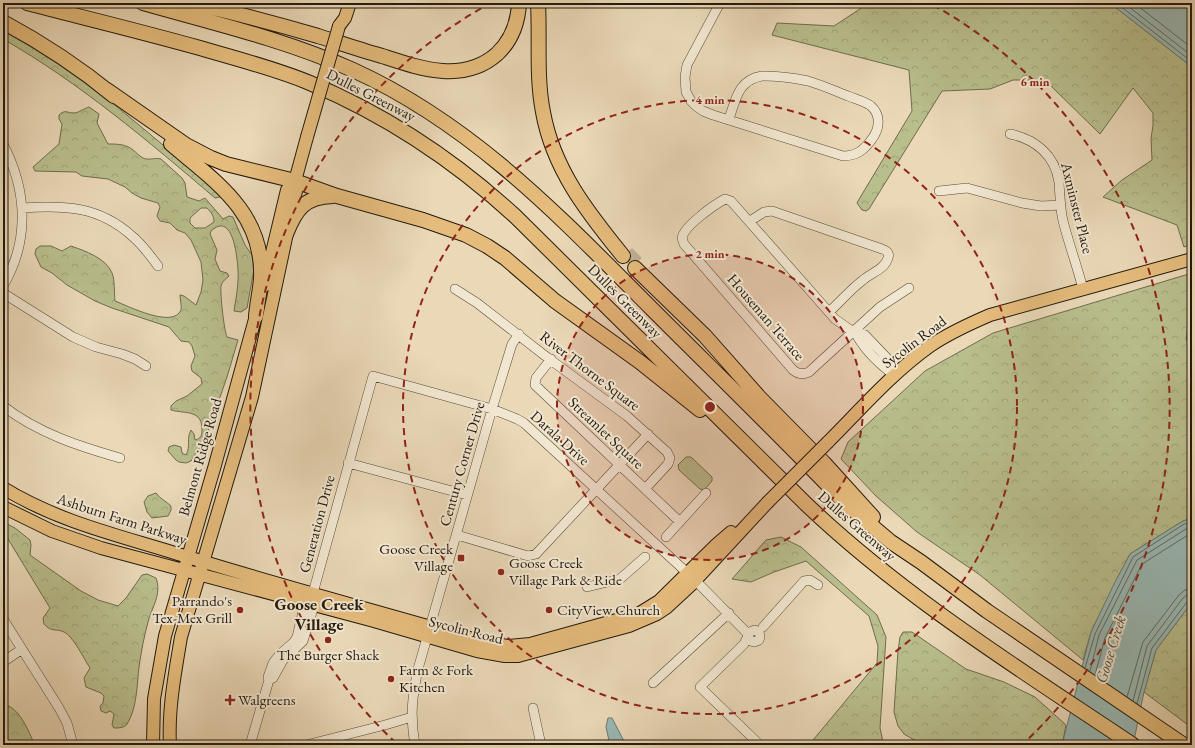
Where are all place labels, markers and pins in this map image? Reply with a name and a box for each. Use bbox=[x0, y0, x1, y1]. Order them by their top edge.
centre of rings bbox=[703, 400, 717, 414]
place label: Goose Creek Village bbox=[379, 539, 454, 575]
marker: Goose Creek Village bbox=[456, 553, 466, 563]
place label: Goose Creek Village Park & Ride bbox=[509, 553, 622, 589]
marker: Goose Creek Village Park & Ride bbox=[496, 567, 506, 577]
place label: Parrando's Tex-Mex Grill bbox=[152, 591, 232, 627]
place label: CityView Church bbox=[557, 600, 661, 619]
marker: Parrando's Tex-Mex Grill bbox=[235, 605, 245, 615]
marker: CityView Church bbox=[544, 605, 554, 615]
marker: The Burger Shack bbox=[323, 635, 333, 645]
place label: The Burger Shack bbox=[277, 645, 380, 664]
place label: Farm & Fork Kitchen bbox=[399, 660, 474, 696]
marker: Farm & Fork Kitchen bbox=[386, 674, 396, 684]
place label: Walgreens bbox=[238, 690, 296, 709]
marker: Walgreens bbox=[225, 695, 235, 705]

